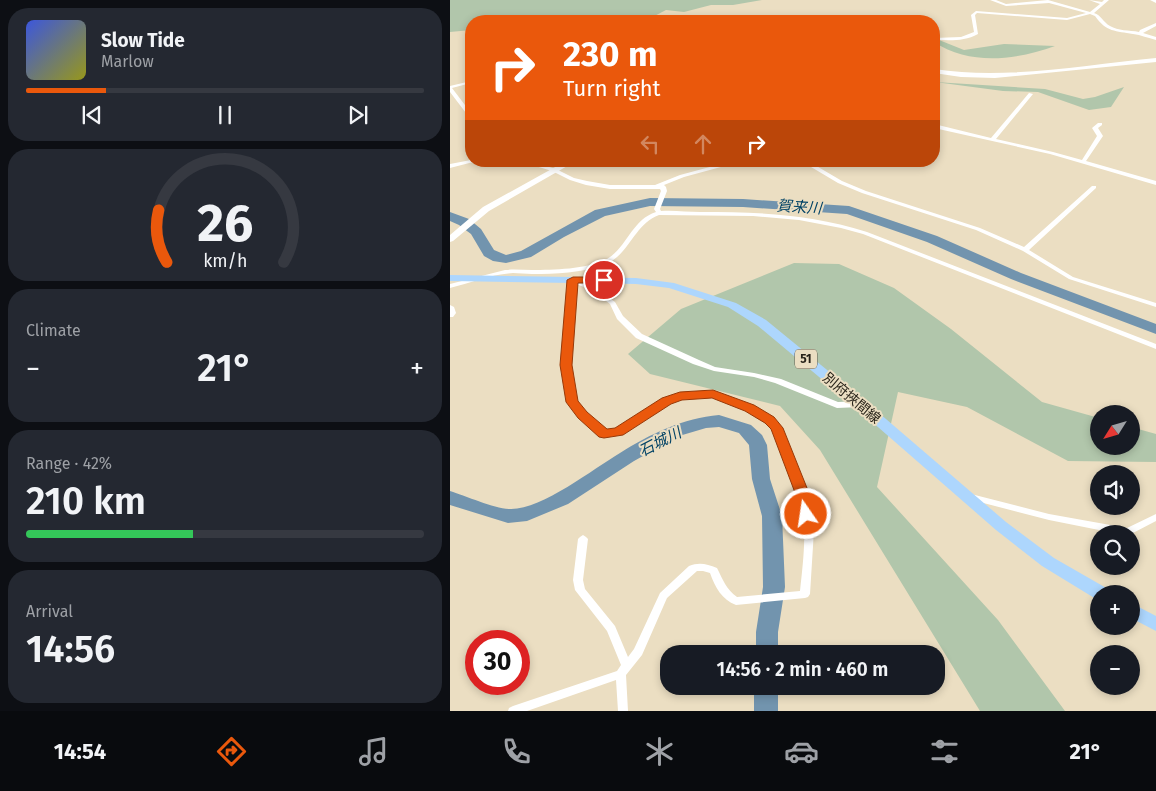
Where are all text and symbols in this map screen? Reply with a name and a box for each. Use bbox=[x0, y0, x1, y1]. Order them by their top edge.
text: Slow Tide bbox=[101, 29, 185, 52]
text: 230 m bbox=[563, 33, 657, 75]
icon: right bbox=[480, 35, 545, 100]
text: Marlow bbox=[101, 52, 154, 71]
text: Turn right bbox=[563, 75, 660, 102]
icon: previous bbox=[78, 101, 106, 129]
icon: pause bbox=[211, 101, 239, 129]
icon: next bbox=[344, 101, 372, 129]
icon: left bbox=[636, 130, 664, 158]
icon: ahead bbox=[689, 130, 717, 158]
icon: right bbox=[742, 130, 770, 158]
text: 26 bbox=[197, 192, 253, 255]
water label: 賀来川 bbox=[776, 196, 824, 218]
text: km/h bbox=[203, 250, 247, 272]
pin bbox=[583, 259, 625, 301]
icon: arrive bbox=[590, 266, 618, 294]
text: Climate bbox=[26, 321, 81, 340]
text: 21° bbox=[197, 345, 253, 391]
road number: 51 bbox=[795, 349, 817, 368]
text: − bbox=[26, 352, 40, 385]
text: + bbox=[410, 352, 424, 385]
street label: 別府挾間線 bbox=[819, 369, 884, 427]
north arrow bbox=[1090, 405, 1140, 455]
map controls bbox=[1090, 405, 1140, 695]
water label: 石城川 bbox=[636, 423, 686, 460]
text: Range · 42% bbox=[26, 454, 112, 473]
button: sound bbox=[1090, 465, 1140, 515]
text: 210 km bbox=[26, 478, 146, 524]
position arrow bbox=[779, 487, 831, 539]
button: search bbox=[1090, 525, 1140, 575]
button: + bbox=[1090, 585, 1140, 635]
text: Arrival bbox=[26, 602, 73, 621]
text: 14:56 bbox=[26, 626, 115, 672]
speed limit sign: 30 bbox=[465, 630, 530, 695]
button: − bbox=[1090, 645, 1140, 695]
text: 14:56 · 2 min · 460 m bbox=[717, 658, 888, 681]
icon: directions bbox=[214, 734, 249, 769]
icon: music bbox=[356, 734, 391, 769]
icon: phone bbox=[499, 734, 534, 769]
icon: climate bbox=[642, 734, 677, 769]
icon: car bbox=[784, 734, 819, 769]
icon: filters bbox=[927, 734, 962, 769]
text: 14:54 bbox=[54, 738, 106, 765]
text: 21° bbox=[1070, 738, 1102, 765]

